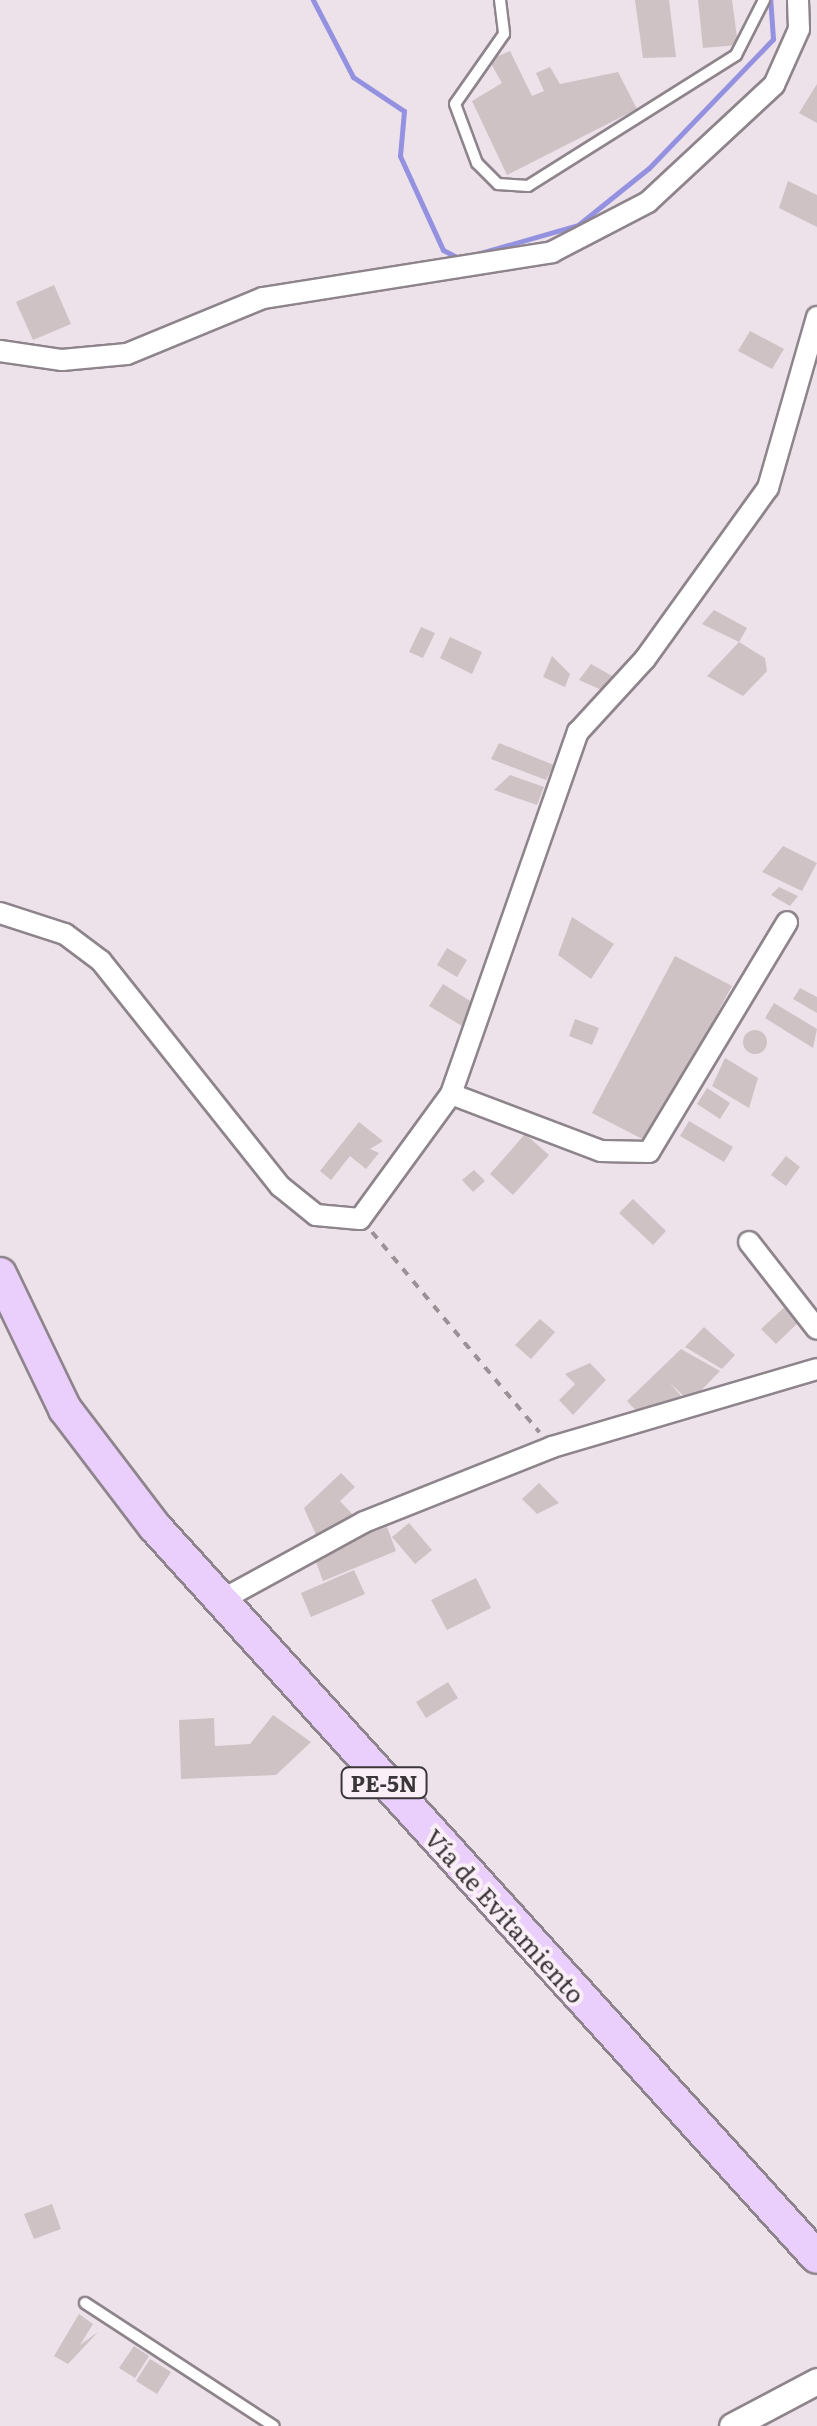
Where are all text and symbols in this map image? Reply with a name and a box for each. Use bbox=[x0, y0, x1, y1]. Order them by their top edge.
road number: PE-5N bbox=[339, 1766, 429, 1800]
street label: Vía de Evitamiento bbox=[419, 1823, 591, 2009]

